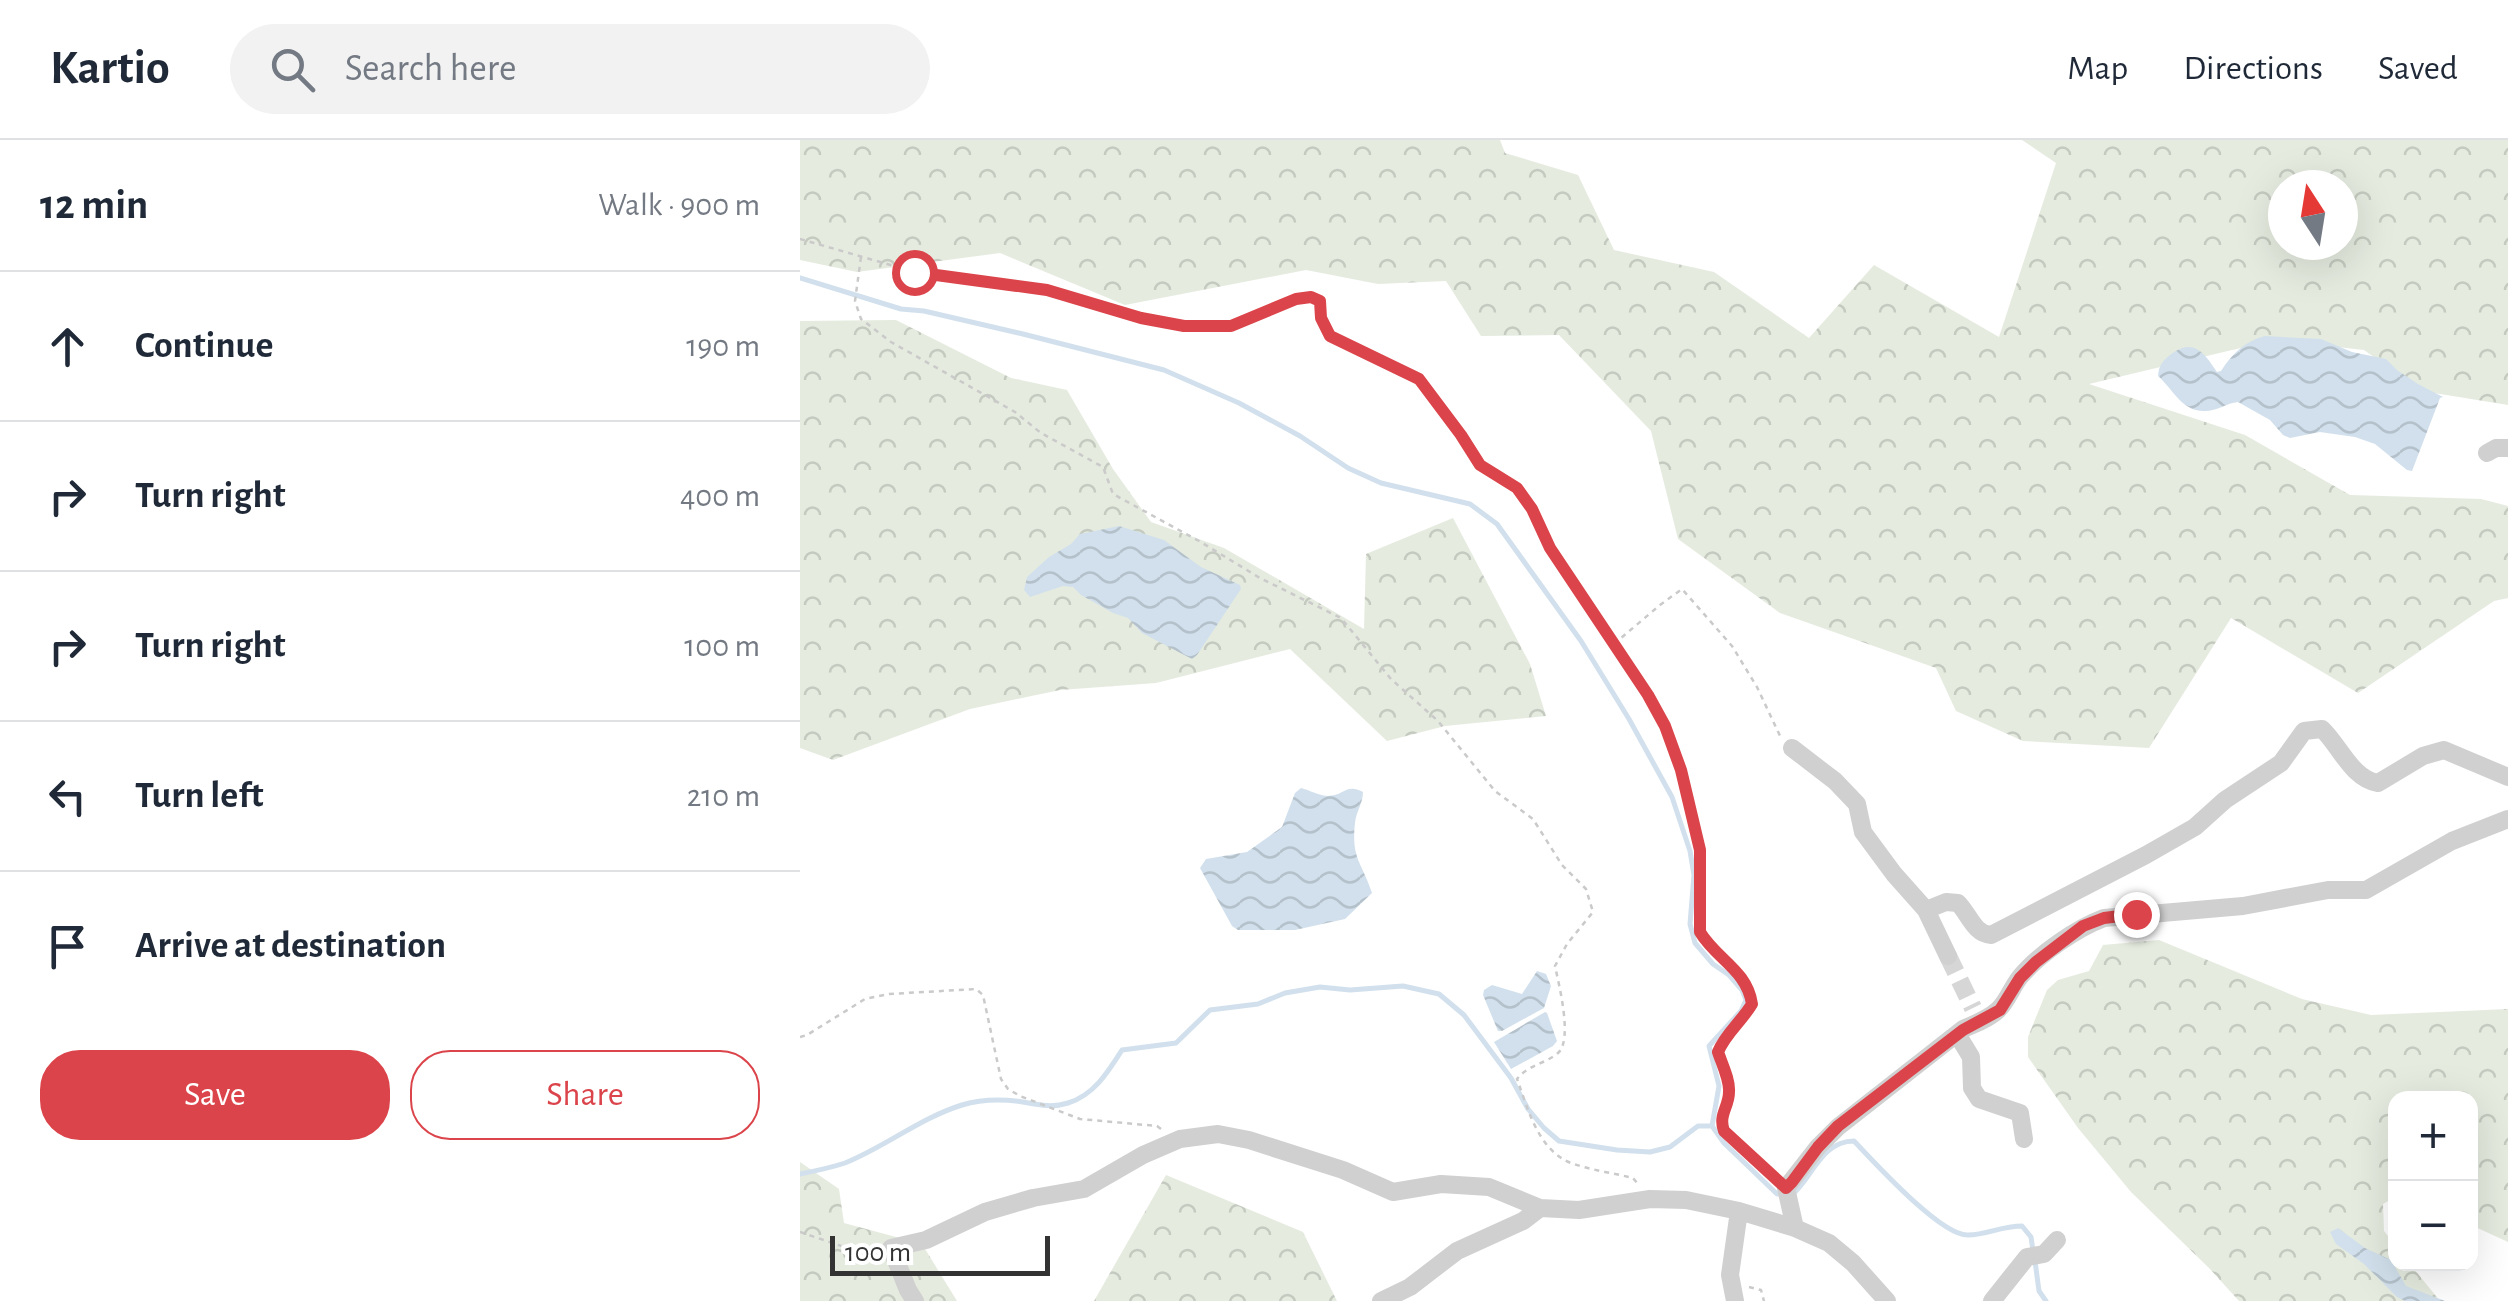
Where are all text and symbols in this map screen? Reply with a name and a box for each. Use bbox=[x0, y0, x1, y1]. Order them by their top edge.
search box bbox=[230, 24, 930, 114]
icon: search bbox=[265, 42, 320, 97]
text: Kartio bbox=[50, 45, 170, 93]
text: Search here bbox=[345, 50, 517, 88]
text: Map bbox=[2067, 51, 2128, 86]
text: Directions bbox=[2183, 51, 2323, 86]
text: Saved bbox=[2378, 51, 2458, 86]
north arrow bbox=[2268, 170, 2358, 260]
text: 12 min bbox=[40, 184, 148, 226]
text: Walk · 900 m bbox=[598, 189, 760, 221]
route start bbox=[892, 250, 938, 296]
icon: ahead bbox=[40, 319, 95, 374]
text: Continue bbox=[135, 327, 273, 365]
text: 190 m bbox=[686, 330, 760, 362]
icon: right bbox=[40, 469, 95, 524]
text: Turn right bbox=[135, 477, 285, 515]
text: 400 m bbox=[680, 480, 760, 512]
icon: right bbox=[40, 619, 95, 674]
text: Turn right bbox=[135, 627, 285, 665]
text: 100 m bbox=[684, 630, 760, 662]
icon: left bbox=[40, 769, 95, 824]
text: Turn left bbox=[135, 777, 263, 815]
text: 210 m bbox=[687, 780, 760, 812]
route end bbox=[2114, 892, 2160, 938]
icon: arrive bbox=[40, 919, 95, 974]
text: Arrive at destination bbox=[135, 927, 446, 965]
button: Save bbox=[40, 1050, 390, 1140]
button: Share bbox=[410, 1050, 760, 1140]
map controls bbox=[2388, 1091, 2478, 1271]
button: + bbox=[2388, 1091, 2478, 1181]
button: − bbox=[2388, 1181, 2478, 1271]
scale bar bbox=[830, 1231, 1050, 1276]
text: 100 m bbox=[845, 1239, 911, 1267]

